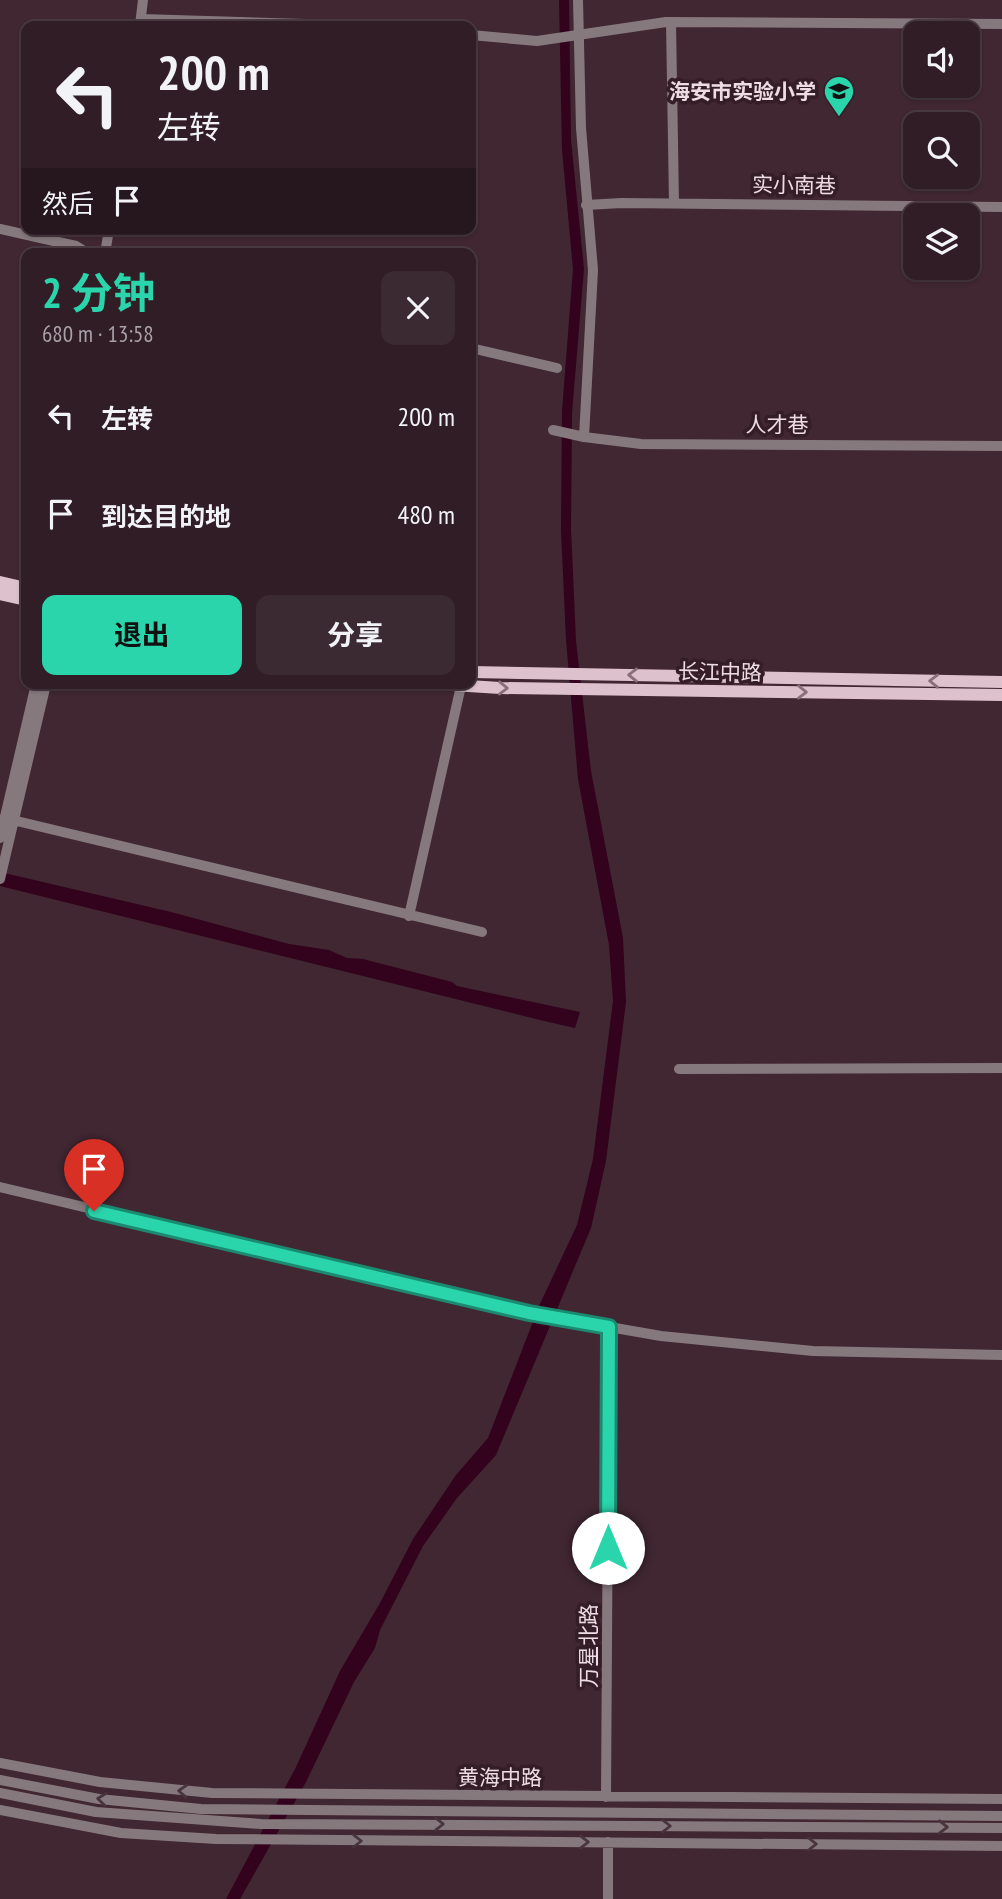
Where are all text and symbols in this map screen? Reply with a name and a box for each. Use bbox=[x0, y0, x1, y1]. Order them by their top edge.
map controls bbox=[903, 21, 980, 280]
button: sound bbox=[903, 21, 980, 98]
text: 200 m bbox=[157, 40, 270, 104]
icon: left bbox=[42, 49, 133, 140]
school or university icon: 海安市实验小学 bbox=[822, 74, 856, 118]
place label: 海安市实验小学 bbox=[669, 78, 816, 105]
text: 左转 bbox=[157, 106, 221, 148]
button: search bbox=[903, 112, 980, 189]
street label: 实小南巷 bbox=[752, 171, 836, 199]
icon: arrive bbox=[108, 182, 146, 220]
text: 然后 bbox=[42, 187, 94, 220]
button: layers bbox=[903, 203, 980, 280]
text: 2 分钟 bbox=[42, 265, 155, 320]
button: close bbox=[381, 271, 455, 345]
text: 680 m · 13:58 bbox=[42, 319, 154, 348]
icon: left bbox=[42, 397, 80, 435]
text: 200 m bbox=[397, 400, 455, 433]
text: 左转 bbox=[101, 402, 153, 435]
street label: 人才巷 bbox=[746, 411, 809, 438]
icon: arrive bbox=[42, 495, 80, 533]
text: 480 m bbox=[397, 498, 455, 531]
text: 到达目的地 bbox=[101, 500, 231, 533]
button: 退出 bbox=[42, 595, 242, 675]
button: 分享 bbox=[256, 595, 455, 675]
street label: 长江中路 bbox=[678, 658, 762, 686]
one-way arrow bbox=[627, 667, 638, 683]
one-way arrow bbox=[928, 673, 939, 688]
one-way arrow bbox=[497, 680, 508, 695]
one-way arrow bbox=[797, 684, 808, 700]
pin bbox=[64, 1139, 124, 1211]
icon: arrive bbox=[75, 1150, 113, 1188]
position arrow bbox=[571, 1511, 645, 1585]
street label: 万星北路 bbox=[575, 1604, 602, 1688]
street label: 黄海中路 bbox=[458, 1764, 542, 1791]
one-way arrow bbox=[177, 1784, 188, 1799]
one-way arrow bbox=[96, 1792, 107, 1807]
one-way arrow bbox=[434, 1816, 445, 1832]
one-way arrow bbox=[661, 1818, 672, 1833]
one-way arrow bbox=[938, 1819, 949, 1835]
one-way arrow bbox=[352, 1833, 362, 1849]
one-way arrow bbox=[579, 1834, 590, 1850]
one-way arrow bbox=[807, 1836, 817, 1852]

